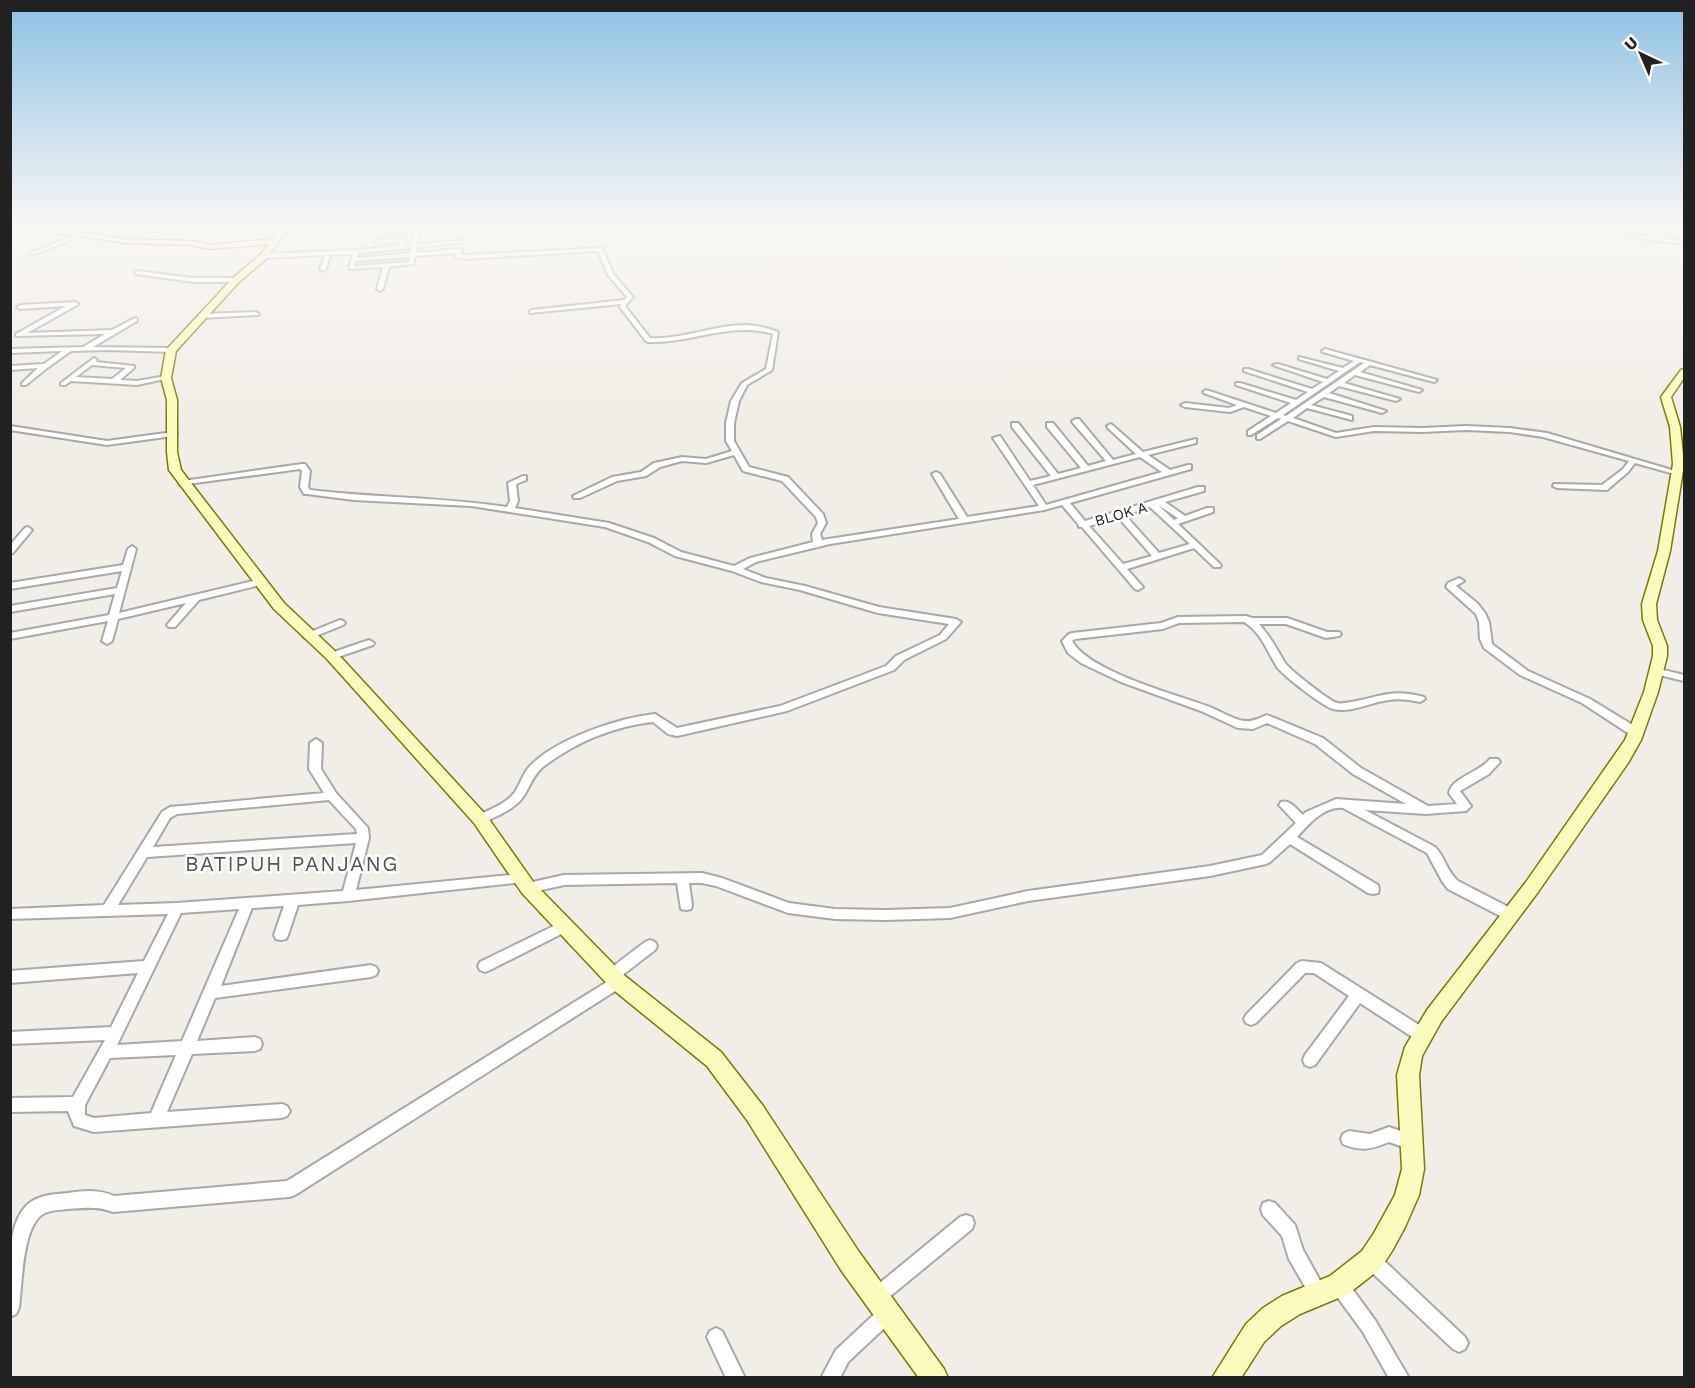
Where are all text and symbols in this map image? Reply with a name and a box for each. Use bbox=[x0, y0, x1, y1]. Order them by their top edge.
north arrow bbox=[1611, 24, 1671, 84]
text: U bbox=[1620, 33, 1642, 54]
street label: BLOK A bbox=[1093, 498, 1149, 530]
district label: BATIPUH PANJANG bbox=[185, 851, 399, 876]

